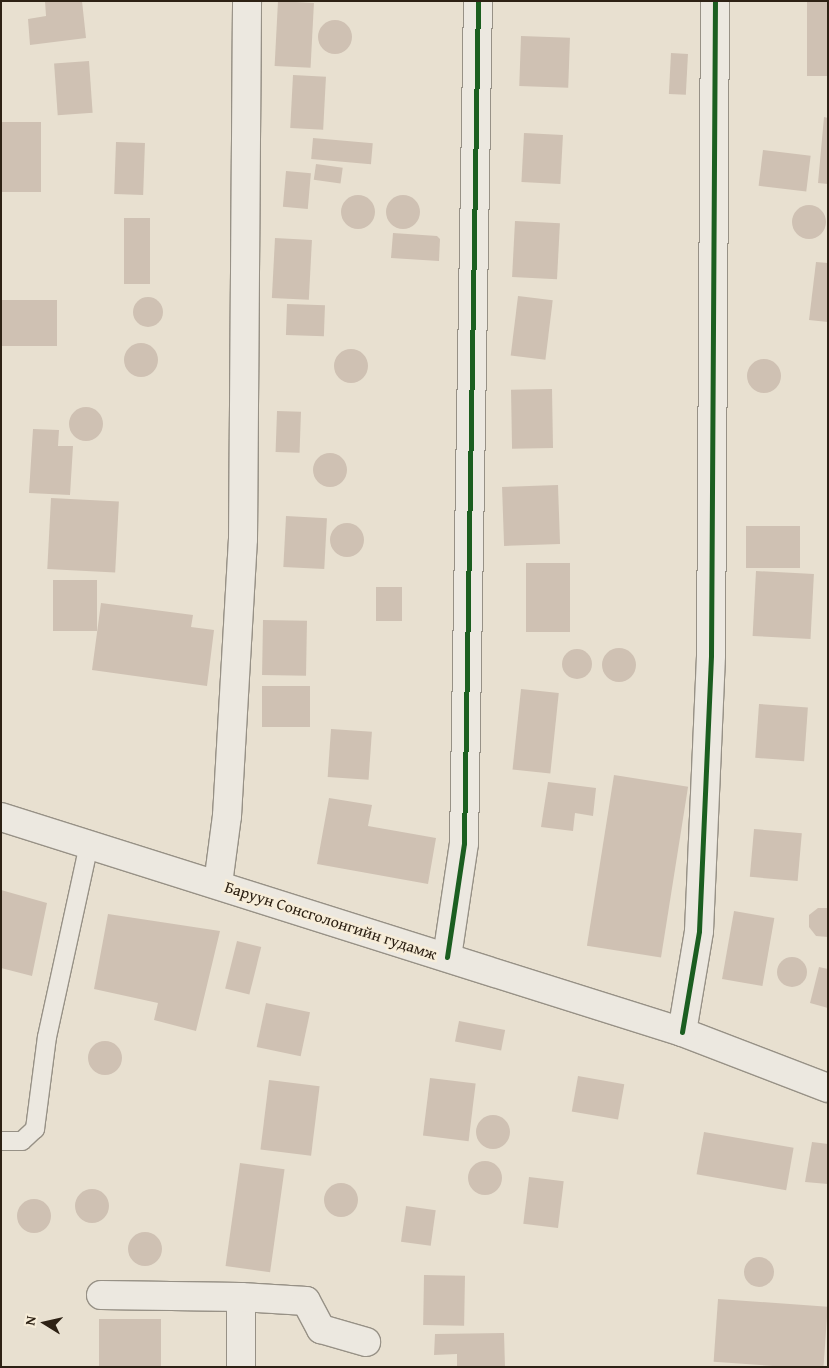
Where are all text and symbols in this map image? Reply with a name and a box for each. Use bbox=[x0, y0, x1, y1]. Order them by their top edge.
street label: Баруун Сонсголонгийн гудамж bbox=[223, 877, 439, 963]
north arrow bbox=[20, 1298, 70, 1348]
text: N bbox=[20, 1314, 41, 1327]

